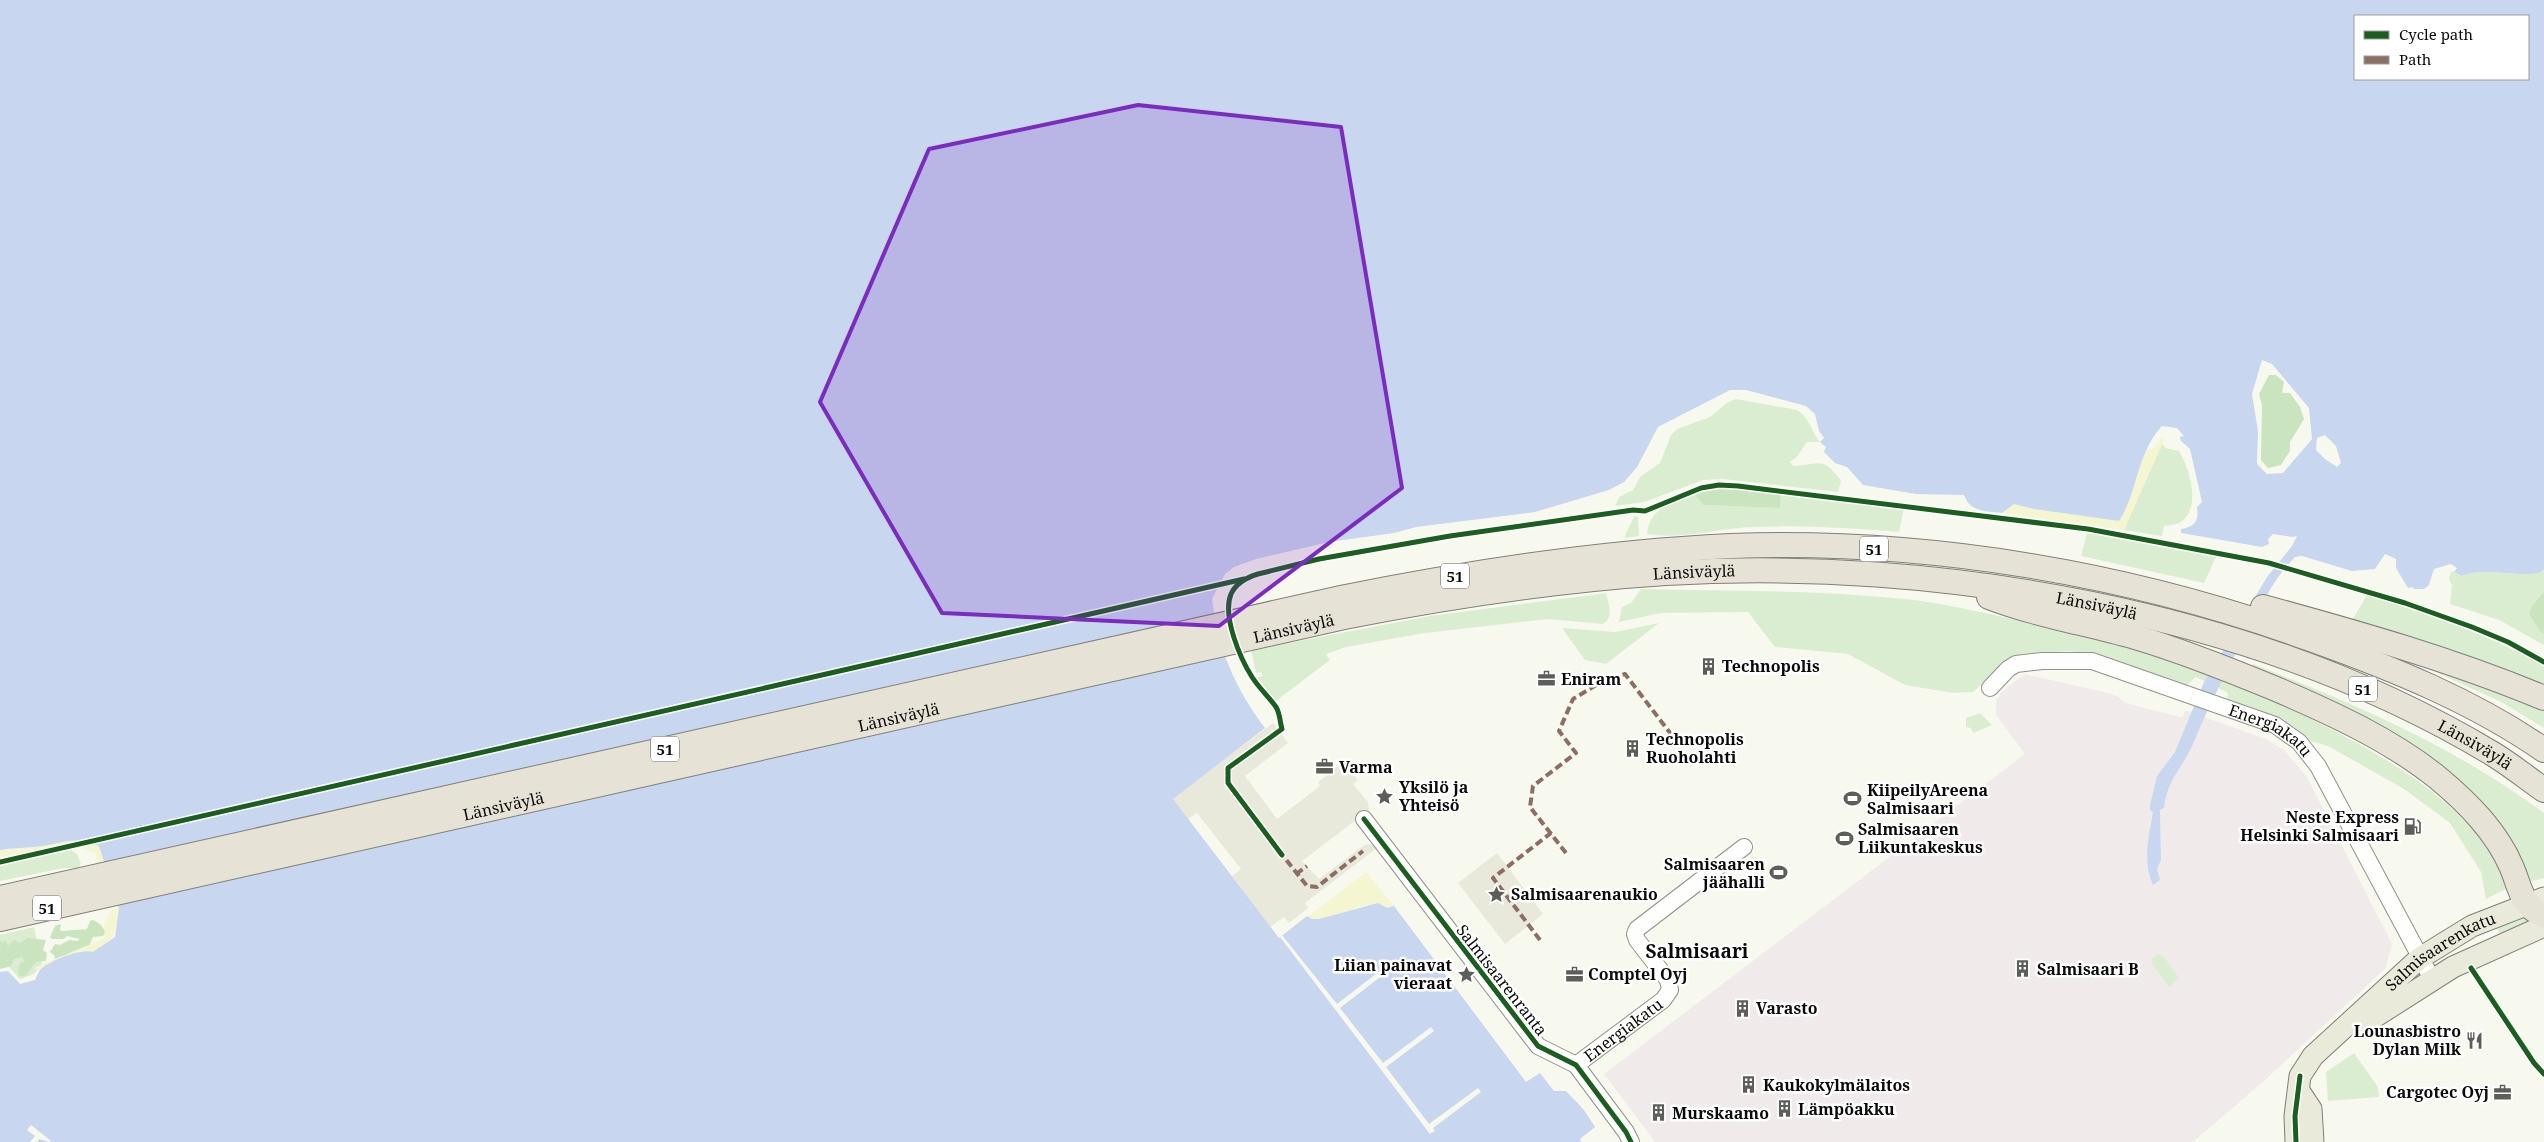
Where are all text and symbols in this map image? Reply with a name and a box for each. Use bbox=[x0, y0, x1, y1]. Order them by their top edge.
legend bbox=[2354, 15, 2529, 80]
text: Cycle path bbox=[2399, 24, 2474, 44]
text: Path bbox=[2399, 49, 2432, 69]
road number: 51 bbox=[1860, 536, 1888, 562]
street label: Länsiväylä bbox=[1652, 559, 1736, 585]
road number: 51 bbox=[1441, 564, 1469, 588]
street label: Länsiväylä bbox=[2054, 586, 2140, 625]
street label: Länsiväylä bbox=[1251, 609, 1336, 648]
place label: Technopolis bbox=[1722, 655, 1820, 677]
building icon: Technopolis bbox=[1698, 656, 1718, 676]
place label: Eniram bbox=[1561, 668, 1621, 690]
office icon: Eniram bbox=[1537, 669, 1557, 689]
road number: 51 bbox=[2349, 676, 2377, 702]
street label: Länsiväylä bbox=[856, 697, 941, 737]
street label: Energiakatu bbox=[2226, 699, 2317, 761]
street label: Länsiväylä bbox=[2434, 714, 2517, 775]
place label: Technopolis Ruoholahti bbox=[1646, 728, 1744, 768]
road number: 51 bbox=[651, 736, 679, 762]
building icon: Technopolis Ruoholahti bbox=[1622, 738, 1642, 758]
place label: Varma bbox=[1339, 756, 1393, 778]
office icon: Varma bbox=[1315, 757, 1335, 777]
place label: Yksilö ja Yhteisö bbox=[1399, 776, 1469, 816]
place label: KiipeilyAreena Salmisaari bbox=[1867, 779, 1989, 819]
street label: Länsiväylä bbox=[461, 786, 546, 826]
place icon: Yksilö ja Yhteisö bbox=[1375, 786, 1395, 806]
sports icon: KiipeilyAreena Salmisaari bbox=[1843, 789, 1863, 809]
place label: Neste Express Helsinki Salmisaari bbox=[2240, 806, 2399, 846]
fuel station icon: Neste Express Helsinki Salmisaari bbox=[2403, 816, 2423, 836]
place label: Salmisaaren Liikuntakeskus bbox=[1858, 818, 1983, 858]
sports icon: Salmisaaren Liikuntakeskus bbox=[1834, 828, 1854, 848]
place label: Salmisaaren jäähalli bbox=[1664, 853, 1765, 893]
sports icon: Salmisaaren jäähalli bbox=[1769, 863, 1789, 883]
place label: Salmisaarenaukio bbox=[1511, 883, 1658, 905]
place icon: Salmisaarenaukio bbox=[1487, 884, 1507, 904]
road number: 51 bbox=[33, 896, 61, 920]
street label: Salmisaarenkatu bbox=[2380, 907, 2498, 996]
street label: Salmisaarenranta bbox=[1452, 920, 1552, 1040]
district label: Salmisaari bbox=[1645, 938, 1749, 964]
place label: Liian painavat vieraat bbox=[1334, 954, 1453, 994]
place label: Salmisaari B bbox=[2037, 958, 2139, 980]
building icon: Salmisaari B bbox=[2013, 959, 2033, 979]
place label: Comptel Oyj bbox=[1588, 963, 1687, 985]
place icon: Liian painavat vieraat bbox=[1456, 964, 1476, 984]
office icon: Comptel Oyj bbox=[1564, 964, 1584, 984]
street label: Energiakatu bbox=[1579, 993, 1667, 1066]
place label: Varasto bbox=[1756, 997, 1818, 1019]
building icon: Varasto bbox=[1732, 998, 1752, 1018]
place label: Lounasbistro Dylan Milk bbox=[2354, 1020, 2462, 1060]
restaurant icon: Lounasbistro Dylan Milk bbox=[2465, 1030, 2485, 1050]
place label: Kaukokylmälaitos bbox=[1763, 1074, 1910, 1096]
building icon: Kaukokylmälaitos bbox=[1739, 1075, 1759, 1095]
place label: Cargotec Oyj bbox=[2386, 1081, 2489, 1103]
office icon: Cargotec Oyj bbox=[2493, 1082, 2513, 1102]
place label: Lämpöakku bbox=[1798, 1098, 1895, 1120]
building icon: Lämpöakku bbox=[1774, 1099, 1794, 1119]
place label: Murskaamo bbox=[1672, 1102, 1769, 1124]
building icon: Murskaamo bbox=[1648, 1103, 1668, 1123]

